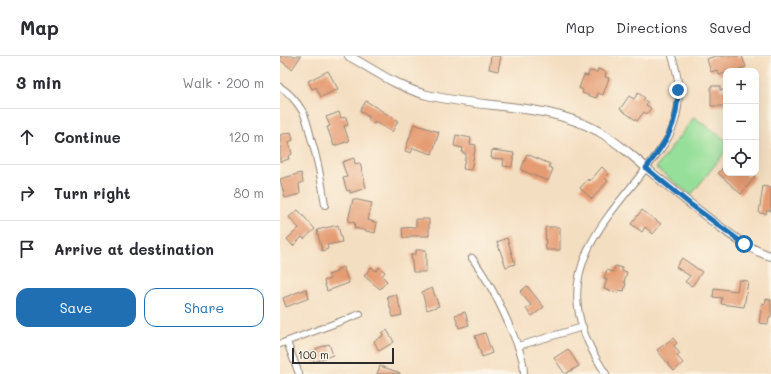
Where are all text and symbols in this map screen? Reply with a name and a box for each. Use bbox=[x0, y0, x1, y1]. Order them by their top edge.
text: Map bbox=[20, 15, 59, 40]
text: Map bbox=[566, 18, 594, 37]
text: Directions bbox=[616, 18, 687, 37]
text: Saved bbox=[709, 18, 751, 37]
map controls bbox=[723, 68, 759, 176]
button: + bbox=[723, 68, 759, 104]
text: 3 min bbox=[16, 71, 61, 93]
text: Walk · 200 m bbox=[183, 74, 264, 91]
route end bbox=[669, 81, 687, 99]
button: − bbox=[723, 104, 759, 140]
icon: ahead bbox=[16, 126, 38, 148]
text: Continue bbox=[54, 127, 121, 147]
text: 120 m bbox=[228, 128, 264, 145]
button: locate bbox=[723, 140, 759, 176]
icon: right bbox=[16, 182, 38, 204]
text: Turn right bbox=[54, 183, 131, 203]
text: 80 m bbox=[234, 184, 264, 201]
route start bbox=[735, 235, 753, 253]
icon: arrive bbox=[16, 238, 38, 260]
text: Arrive at destination bbox=[54, 239, 214, 259]
button: Save bbox=[16, 288, 136, 327]
button: Share bbox=[144, 288, 264, 327]
scale bar bbox=[292, 346, 394, 365]
text: 100 m bbox=[298, 347, 329, 362]

